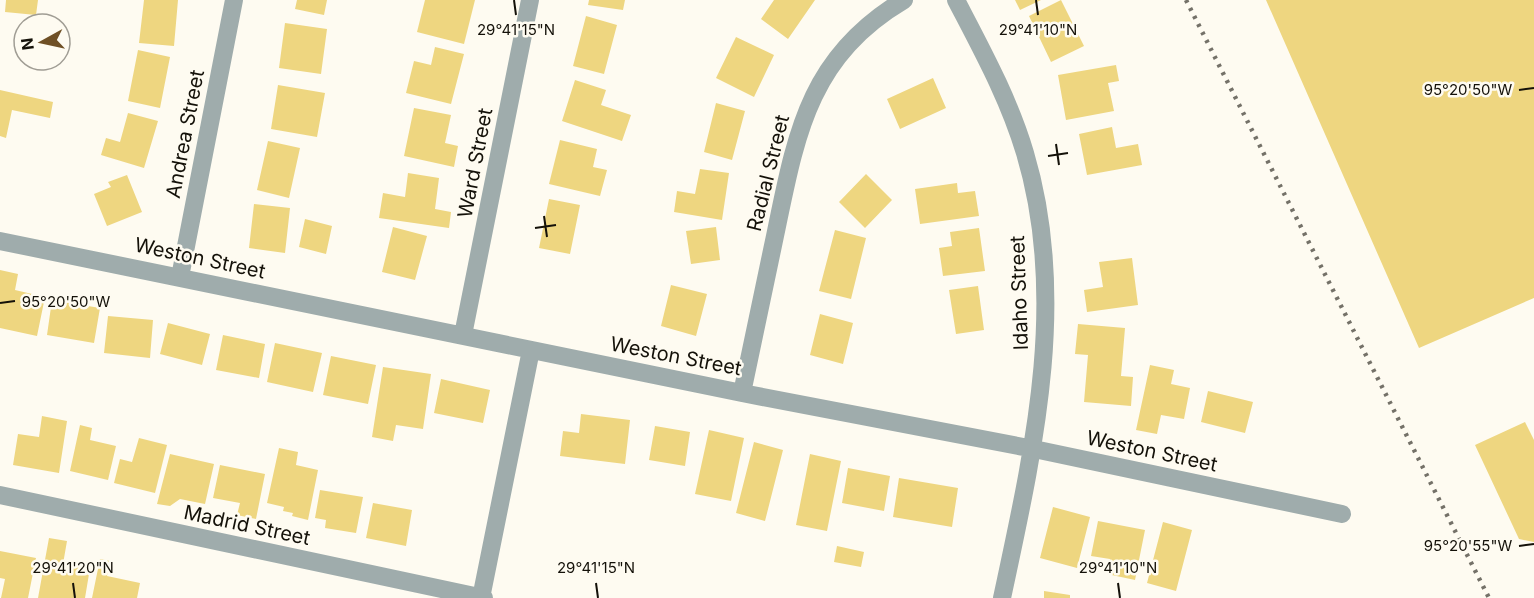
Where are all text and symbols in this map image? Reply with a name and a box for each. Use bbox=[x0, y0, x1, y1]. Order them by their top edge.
north arrow bbox=[12, 12, 72, 72]
text: 29°41'15"N bbox=[477, 20, 555, 39]
text: 29°41'10"N bbox=[999, 20, 1077, 39]
text: N bbox=[16, 37, 38, 52]
street label: Andrea Street bbox=[161, 67, 209, 200]
text: 95°20'50"W bbox=[1424, 80, 1513, 99]
street label: Ward Street bbox=[453, 106, 497, 220]
street label: Radial Street bbox=[742, 112, 794, 234]
street label: Weston Street bbox=[132, 232, 268, 284]
street label: Idaho Street bbox=[1005, 235, 1033, 351]
text: 95°20'50"W bbox=[22, 292, 111, 311]
street label: Weston Street bbox=[608, 332, 744, 381]
street label: Weston Street bbox=[1084, 425, 1220, 477]
street label: Madrid Street bbox=[182, 500, 313, 550]
text: 95°20'55"W bbox=[1424, 536, 1512, 555]
text: 29°41'20"N bbox=[32, 558, 114, 577]
text: 29°41'15"N bbox=[557, 558, 635, 577]
text: 29°41'10"N bbox=[1079, 558, 1157, 577]

